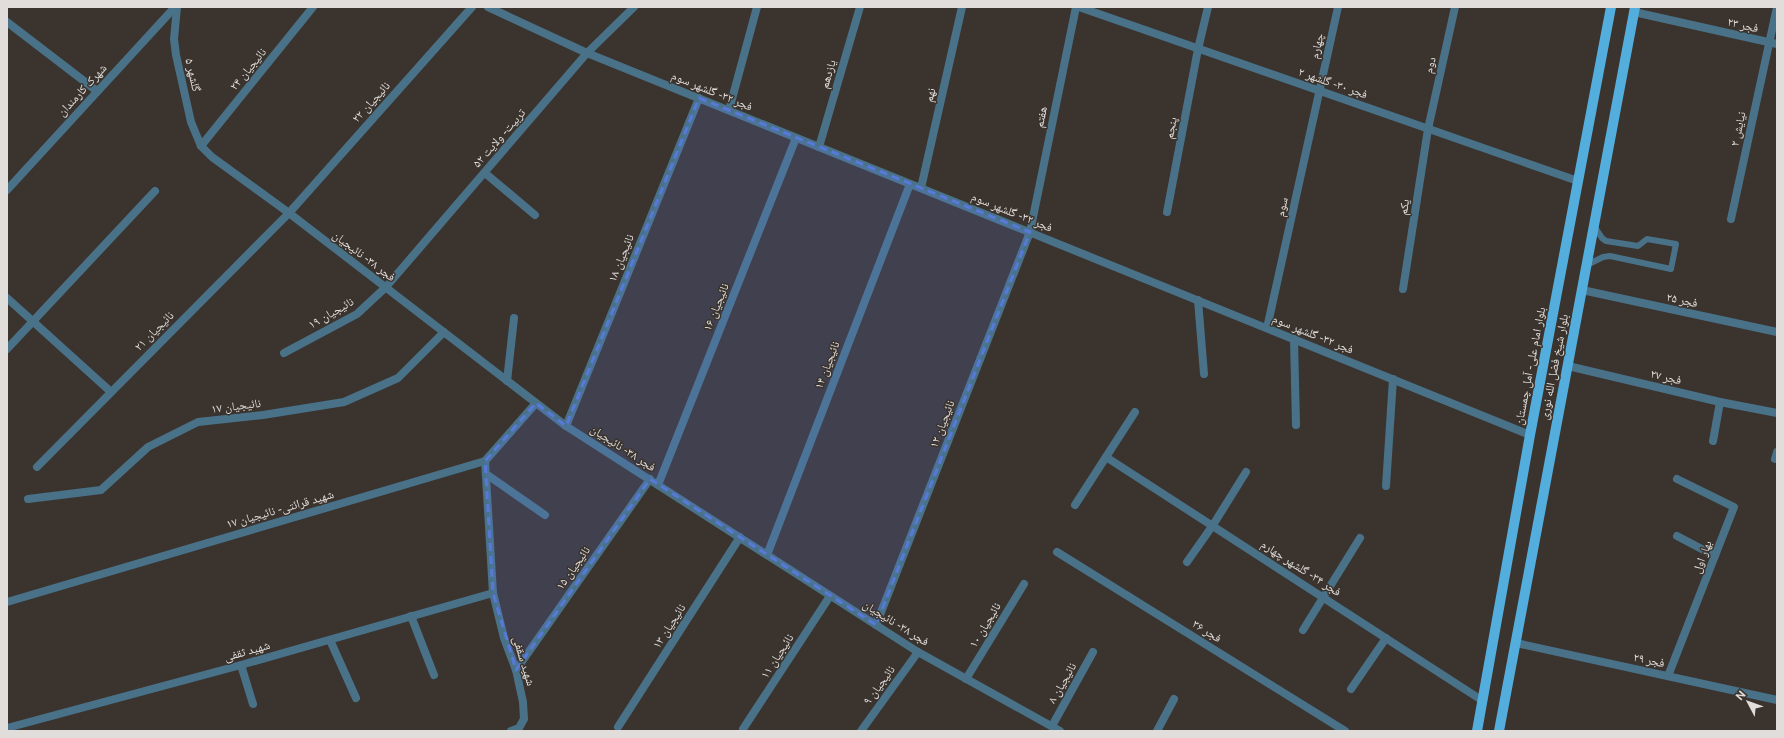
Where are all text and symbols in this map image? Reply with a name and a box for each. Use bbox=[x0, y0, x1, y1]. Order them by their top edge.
street label: فجر ۲۳ bbox=[1726, 15, 1760, 35]
street label: چهارم bbox=[1307, 32, 1328, 60]
street label: نائیجیان ۲۴ bbox=[227, 45, 269, 93]
street label: دوم bbox=[1421, 55, 1440, 75]
street label: گلشهر ۵ bbox=[182, 57, 204, 93]
street label: یازدهم bbox=[817, 58, 840, 90]
street label: شهرک کارمندان bbox=[54, 61, 110, 119]
street label: فجر ۳۰ - گلشهر ۲ bbox=[1297, 65, 1369, 101]
street label: فجر ۳۲ - گلشهر سوم bbox=[669, 68, 755, 115]
street label: نائیجیان ۲۲ bbox=[349, 79, 393, 125]
street label: نهم bbox=[922, 86, 939, 104]
street label: هفتم bbox=[1032, 105, 1051, 129]
street label: تربیت - ولایت ۵۲ bbox=[470, 106, 529, 170]
street label: نیایش ۲ bbox=[1727, 110, 1749, 148]
street label: پنجم bbox=[1162, 115, 1181, 140]
street label: فجر ۳۲ - گلشهر سوم bbox=[969, 189, 1055, 236]
street label: سوم bbox=[1273, 196, 1292, 218]
street label: یکم bbox=[1396, 198, 1413, 216]
street label: فجر ۳۸ - نائیجیان bbox=[330, 228, 398, 284]
street label: نائیجیان ۱۸ bbox=[605, 232, 637, 284]
street label: نائیجیان ۱۶ bbox=[700, 281, 732, 333]
street label: فجر ۲۵ bbox=[1665, 290, 1699, 310]
street label: نائیجیان ۱۹ bbox=[306, 294, 356, 332]
street label: بلوار امام علی - آمل چمستان bbox=[1512, 306, 1549, 426]
street label: نائیجیان ۲۱ bbox=[131, 308, 177, 354]
street label: فجر ۳۲ - گلشهر سوم bbox=[1270, 311, 1356, 358]
street label: بلوار شیخ فضل الله نوری bbox=[1537, 313, 1571, 421]
street label: نائیجیان ۱۴ bbox=[811, 339, 843, 391]
street label: فجر ۲۷ bbox=[1649, 367, 1683, 387]
street label: نائیجیان ۱۷ bbox=[210, 396, 262, 416]
street label: نائیجیان ۱۲ bbox=[926, 398, 958, 450]
street label: فجر ۳۸ - نائیجیان bbox=[588, 422, 658, 474]
street label: شهید قرائتی - نائیجیان ۱۷ bbox=[225, 487, 335, 531]
street label: فجر ۳۴ - گلشهر چهارم bbox=[1258, 537, 1344, 600]
street label: بهار اول bbox=[1689, 539, 1715, 576]
street label: نائیجیان ۱۵ bbox=[553, 543, 593, 593]
street label: فجر ۳۸ - نائیجیان bbox=[860, 597, 932, 649]
street label: نائیجیان ۱۰ bbox=[966, 600, 1004, 650]
street label: نائیجیان ۱۳ bbox=[650, 601, 689, 651]
street label: فجر ۳۶ bbox=[1190, 617, 1224, 645]
street label: نائیجیان ۱۱ bbox=[758, 631, 797, 681]
street label: شهید سقفی bbox=[510, 635, 538, 688]
street label: شهید ثقفی bbox=[222, 638, 272, 664]
street label: فجر ۲۹ bbox=[1632, 650, 1666, 670]
street label: نائیجیان ۸ bbox=[1045, 660, 1079, 706]
street label: نائیجیان ۹ bbox=[860, 663, 898, 707]
north arrow bbox=[1728, 682, 1768, 722]
text: N bbox=[1733, 688, 1748, 703]

